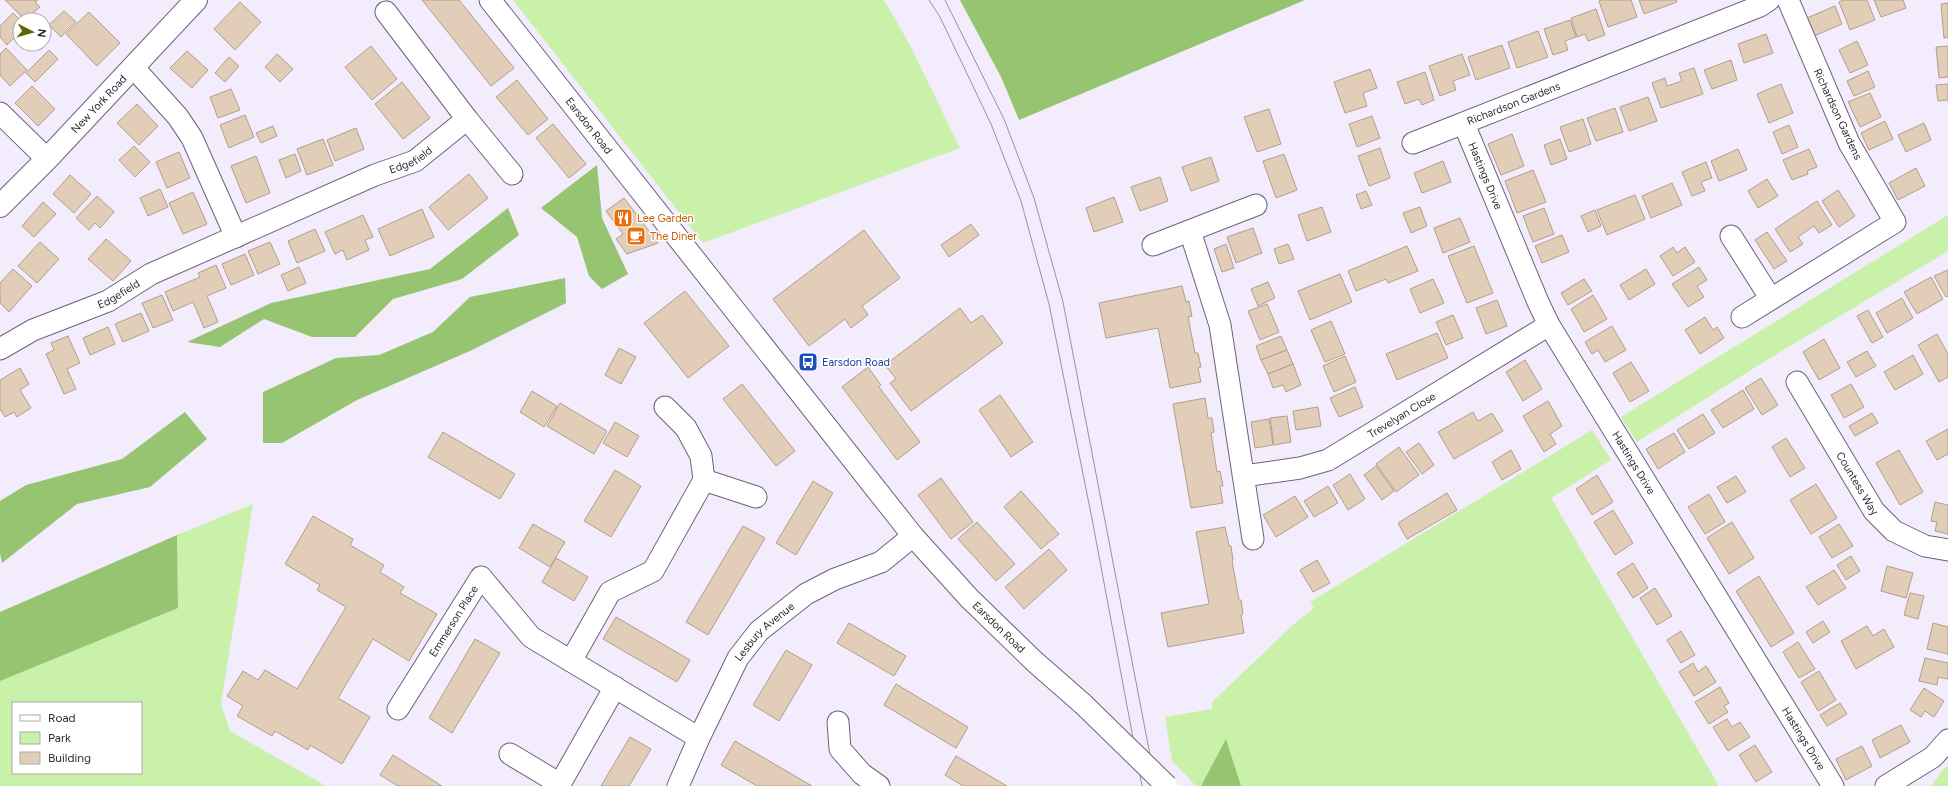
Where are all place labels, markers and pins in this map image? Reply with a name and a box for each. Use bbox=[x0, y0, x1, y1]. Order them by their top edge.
restaurant icon: Lee Garden bbox=[612, 207, 634, 229]
place label: Lee Garden bbox=[637, 212, 694, 225]
cafe icon: The Diner bbox=[625, 225, 647, 247]
place label: The Diner bbox=[650, 230, 697, 243]
bus stop icon: Earsdon Road bbox=[797, 351, 819, 373]
place label: Earsdon Road bbox=[822, 356, 890, 369]

